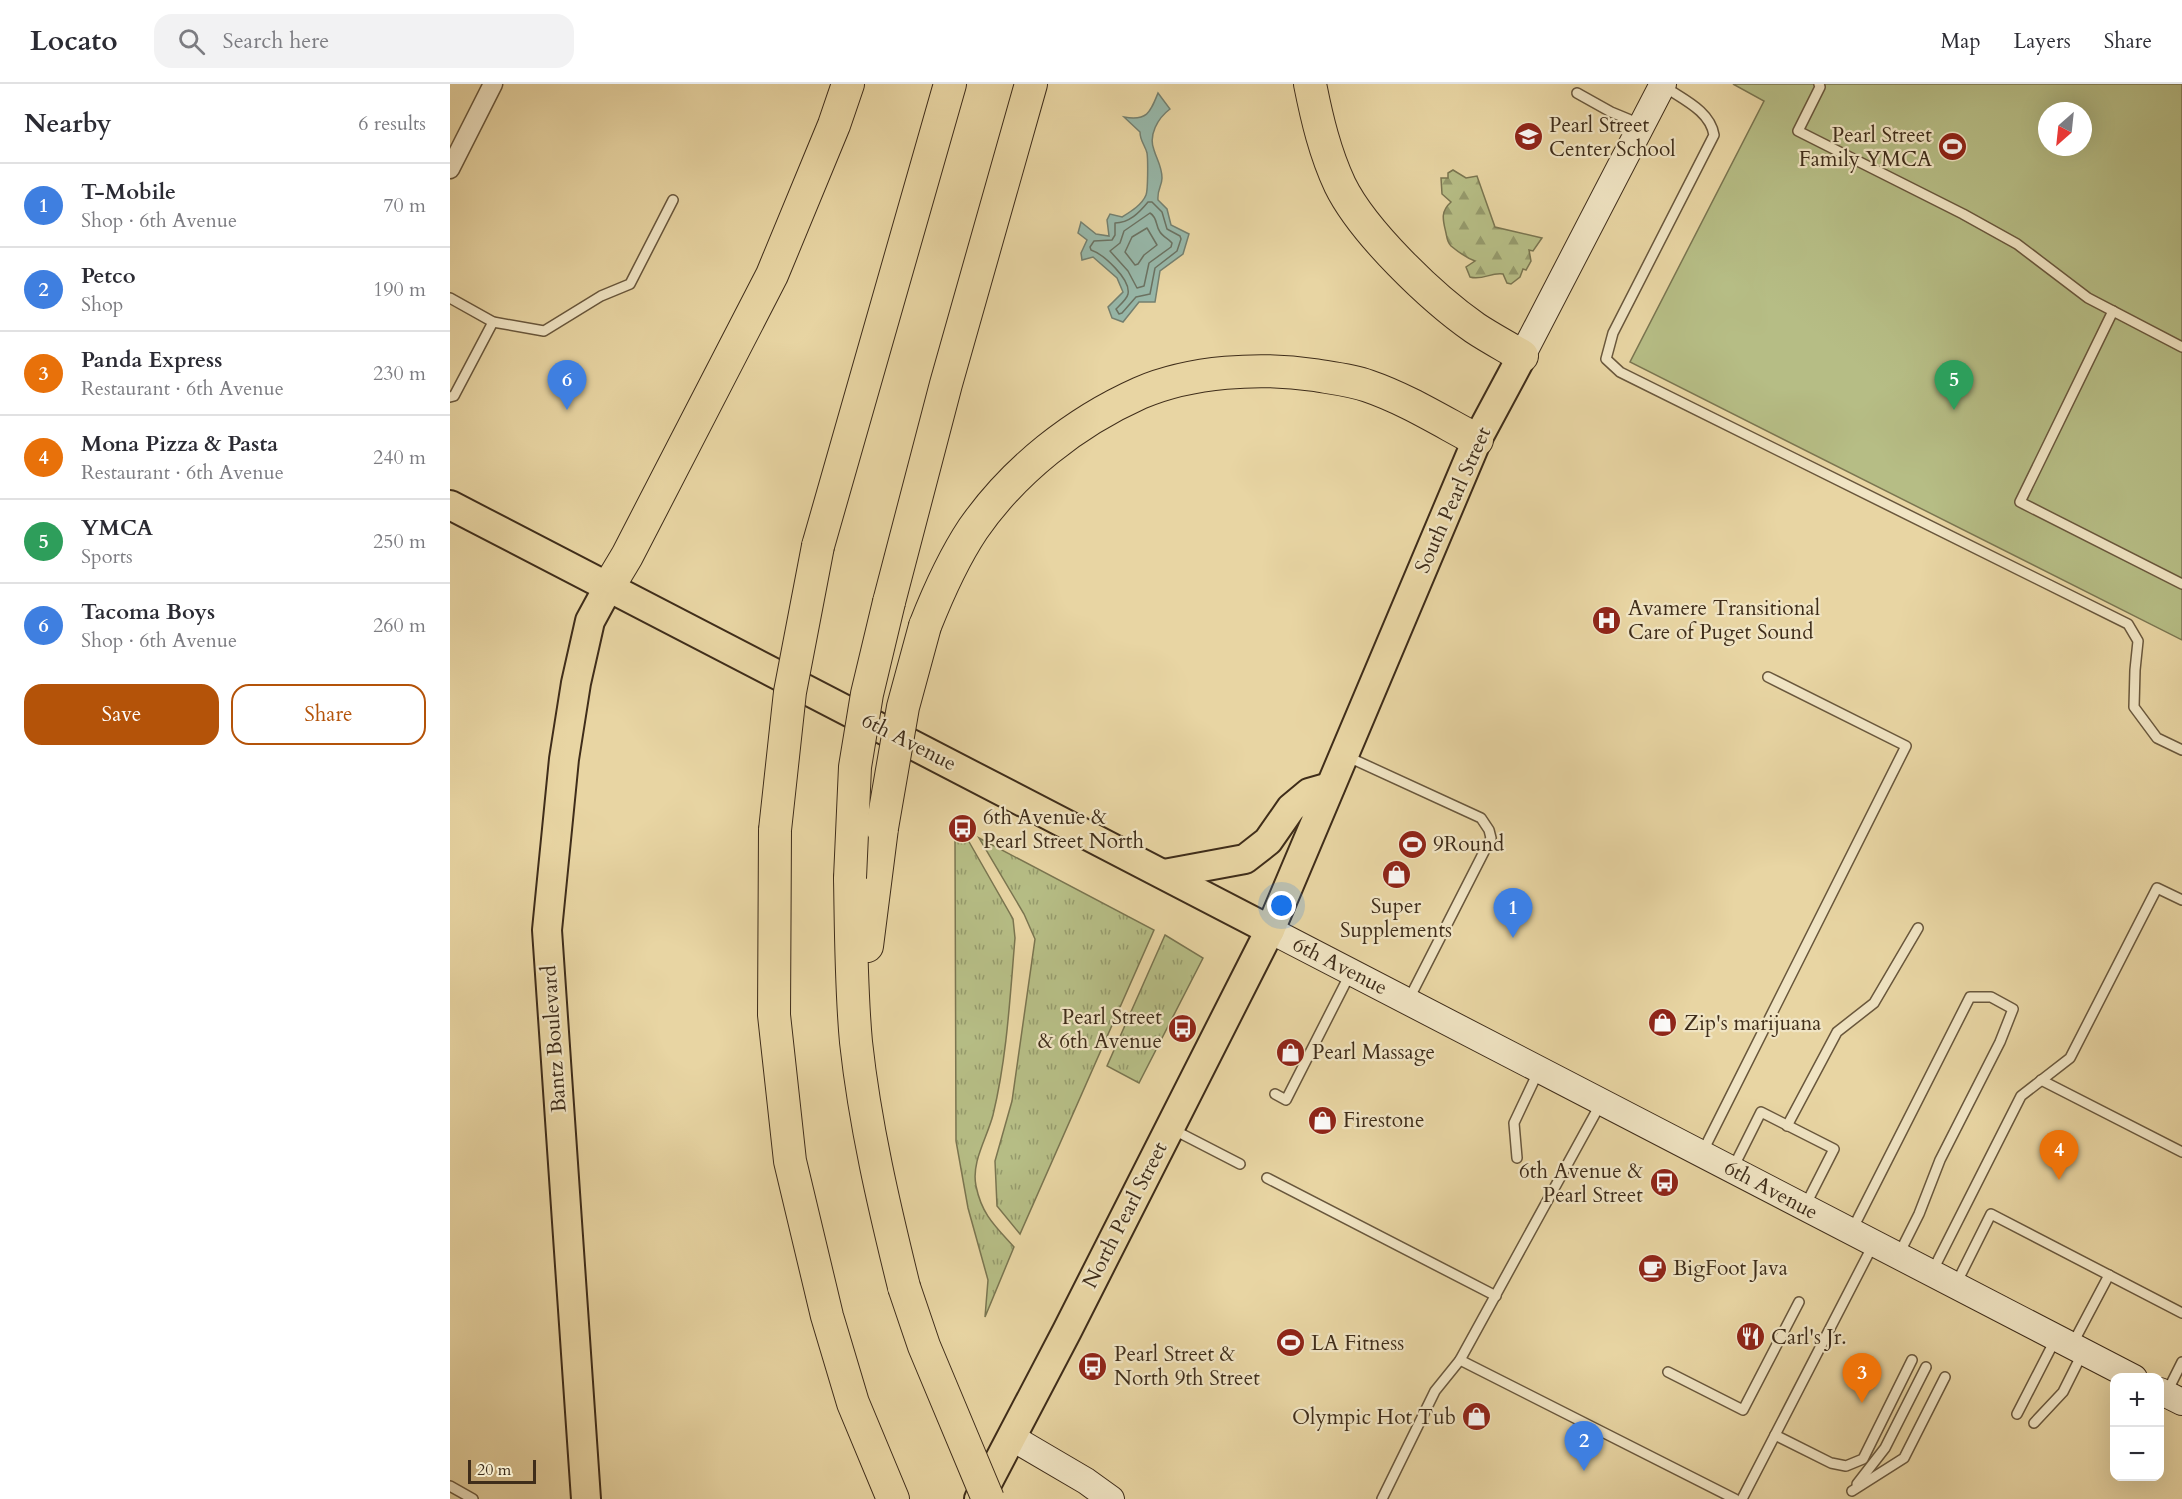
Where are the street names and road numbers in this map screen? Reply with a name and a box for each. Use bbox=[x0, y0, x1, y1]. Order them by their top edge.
street label: South Pearl Street bbox=[1408, 422, 1498, 578]
street label: 6th Avenue bbox=[857, 706, 961, 778]
street label: 6th Avenue bbox=[1288, 930, 1392, 1002]
street label: Bantz Boulevard bbox=[534, 964, 574, 1114]
street label: North Pearl Street bbox=[1076, 1136, 1175, 1293]
street label: 6th Avenue bbox=[1719, 1153, 1823, 1227]

